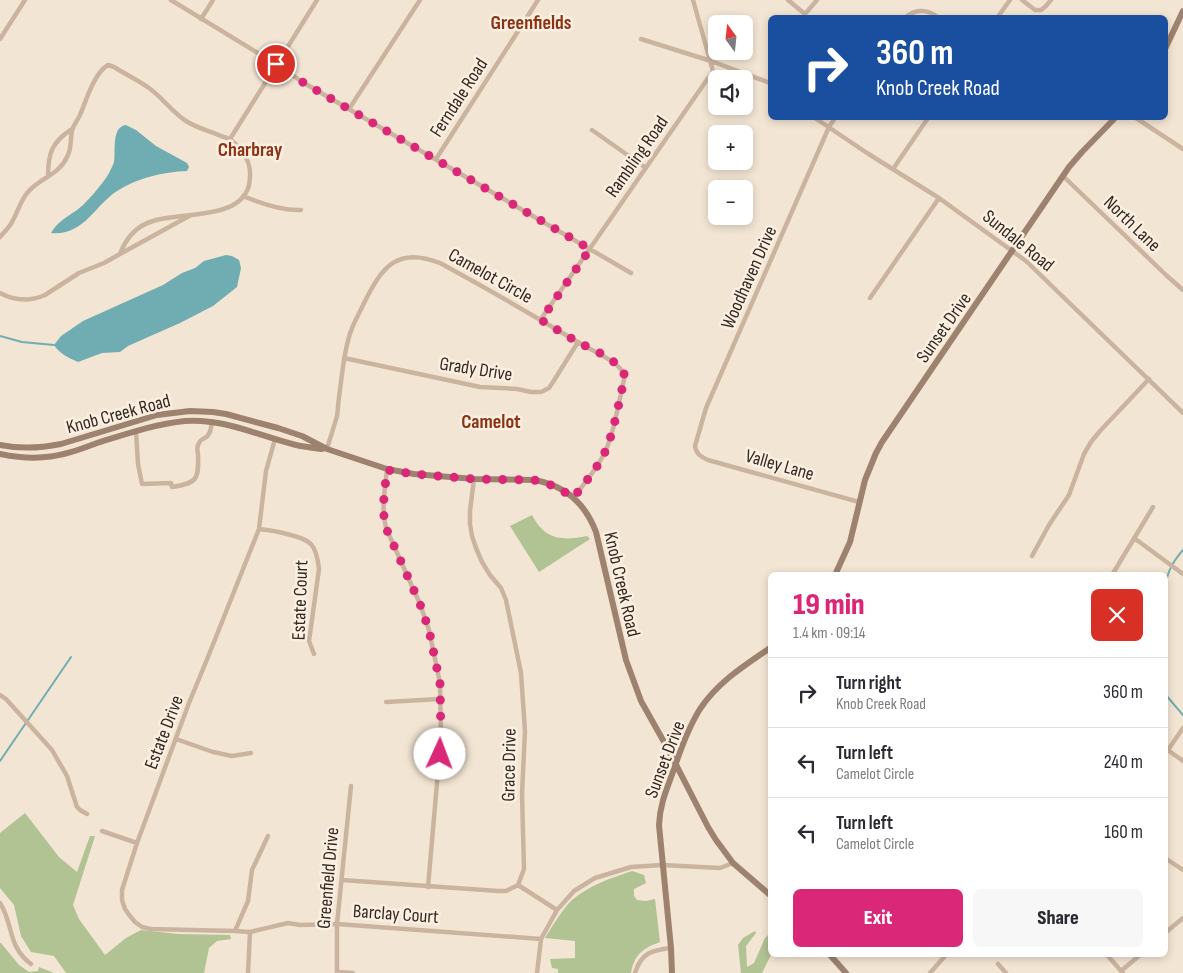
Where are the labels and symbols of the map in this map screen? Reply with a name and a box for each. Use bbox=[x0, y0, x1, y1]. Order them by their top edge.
district label: Greenfields bbox=[491, 11, 572, 35]
north arrow bbox=[708, 15, 752, 60]
pin bbox=[255, 43, 297, 85]
street label: Ferndale Road bbox=[425, 54, 493, 142]
street label: Rambling Road bbox=[601, 112, 674, 202]
district label: Charbray bbox=[218, 138, 283, 162]
street label: North Lane bbox=[1099, 191, 1165, 257]
street label: Sundale Road bbox=[978, 205, 1058, 277]
street label: Woodhaven Drive bbox=[716, 223, 782, 333]
street label: Camelot Circle bbox=[444, 244, 536, 309]
street label: Sunset Drive bbox=[912, 288, 977, 367]
street label: Grady Drive bbox=[438, 352, 514, 387]
street label: Knob Creek Road bbox=[64, 390, 173, 439]
district label: Camelot bbox=[461, 410, 521, 434]
street label: Valley Lane bbox=[743, 445, 817, 486]
street label: Knob Creek Road bbox=[598, 530, 645, 639]
street label: Estate Court bbox=[288, 559, 313, 641]
street label: Estate Drive bbox=[140, 692, 189, 773]
street label: Sunset Drive bbox=[640, 718, 691, 801]
position arrow bbox=[413, 727, 465, 779]
street label: Grace Drive bbox=[497, 728, 522, 802]
street label: Greenfield Drive bbox=[313, 826, 344, 930]
street label: Barclay Court bbox=[352, 900, 440, 929]

